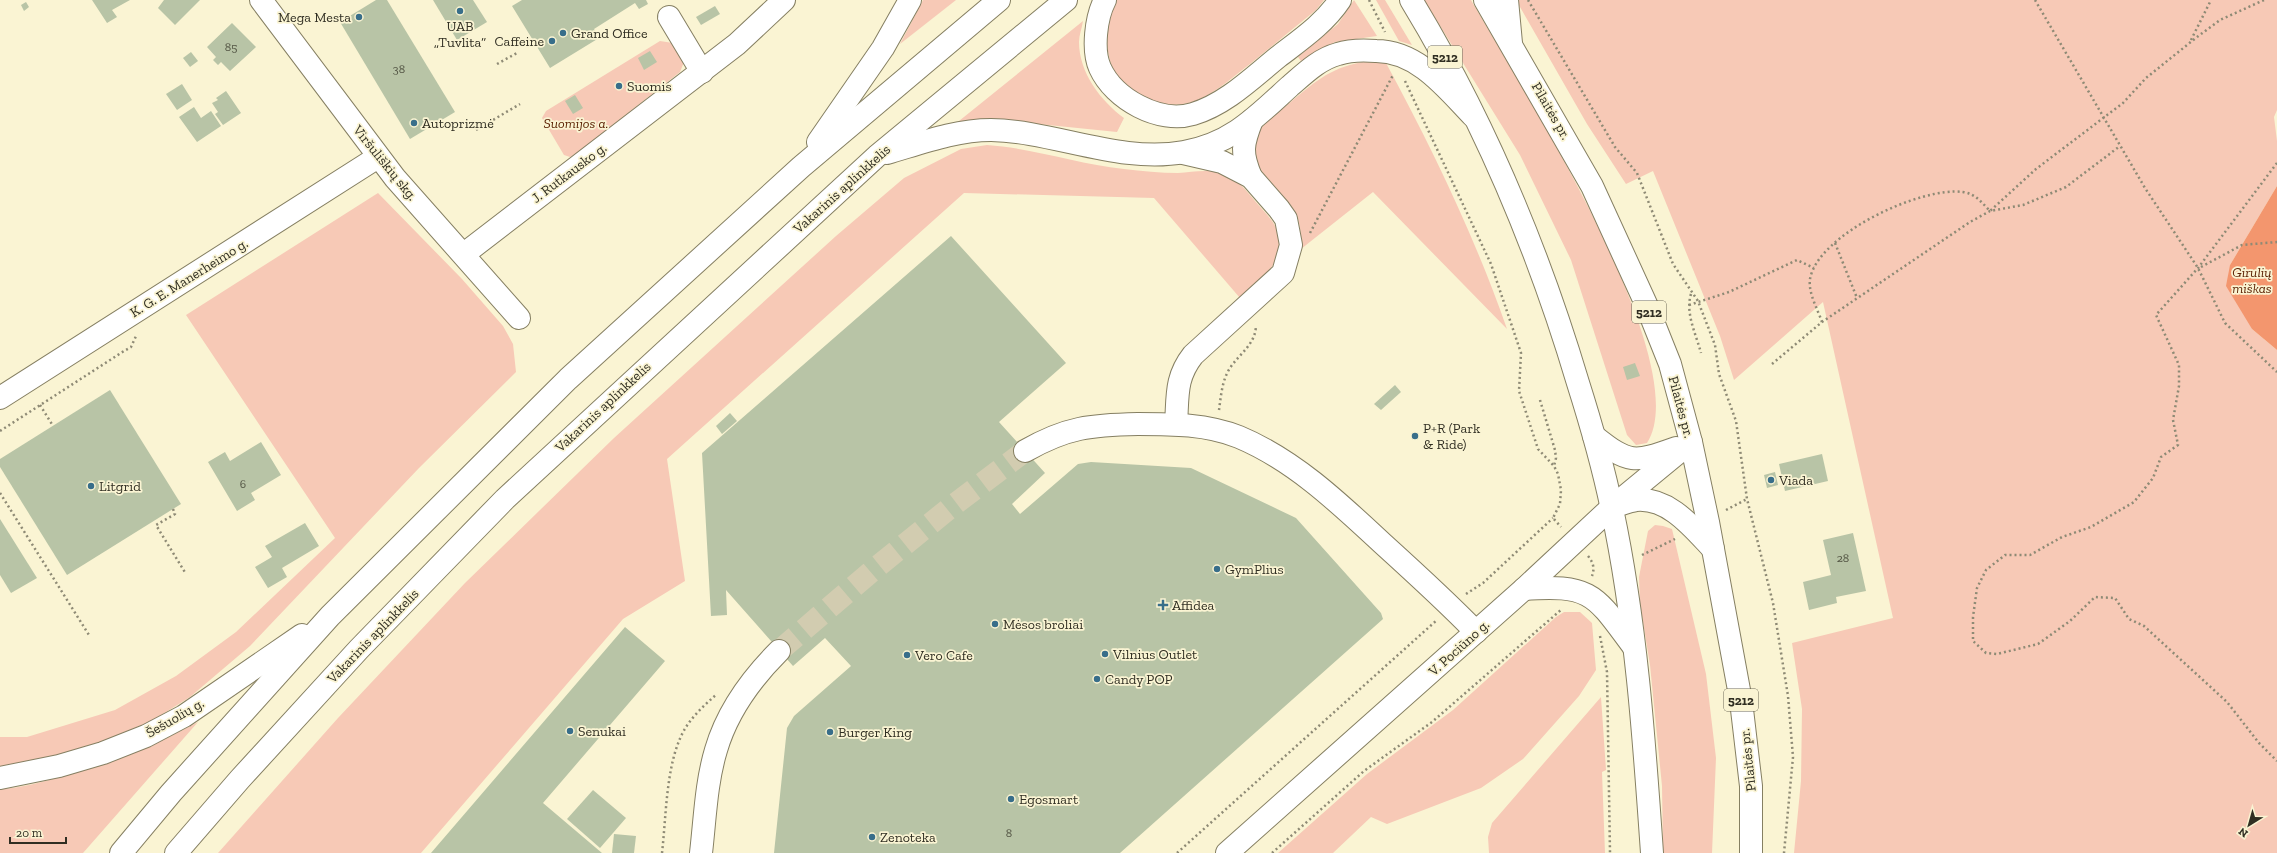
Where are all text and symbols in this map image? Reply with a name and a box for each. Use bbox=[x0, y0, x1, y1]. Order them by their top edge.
marker: UAB „Tuvlita“ bbox=[455, 6, 465, 16]
place label: Mega Mesta bbox=[278, 9, 351, 26]
marker: Mega Mesta bbox=[354, 12, 364, 22]
place label: UAB „Tuvlita“ bbox=[434, 18, 486, 51]
place label: Grand Office bbox=[571, 25, 648, 42]
marker: Grand Office bbox=[558, 28, 568, 38]
place label: Caffeine bbox=[495, 33, 544, 50]
marker: Caffeine bbox=[547, 36, 557, 46]
house number: 85 bbox=[225, 40, 237, 54]
road number: 5212 bbox=[1428, 46, 1462, 68]
house number: 38 bbox=[393, 62, 405, 76]
place label: Suomis bbox=[627, 78, 672, 95]
street label: Pilaitės pr. bbox=[1528, 79, 1574, 143]
marker: Suomis bbox=[614, 81, 624, 91]
place label: Autoprizmė bbox=[422, 115, 494, 132]
park label: Suomijos a. bbox=[543, 115, 609, 132]
marker: Autoprizmė bbox=[409, 118, 419, 128]
street label: Viršuliškių skg. bbox=[349, 121, 421, 204]
street label: J. Rutkausko g. bbox=[528, 139, 610, 207]
street label: Vakarinis aplinkkelis bbox=[789, 141, 894, 238]
street label: K. G. E. Manerheimo g. bbox=[127, 235, 251, 321]
park label: Girulių miškas bbox=[2232, 264, 2272, 297]
road number: 5212 bbox=[1632, 301, 1666, 323]
street label: Vakarinis aplinkkelis bbox=[551, 358, 654, 456]
street label: Pilaitės pr. bbox=[1665, 374, 1697, 440]
place label: P+R (Park & Ride) bbox=[1423, 420, 1481, 453]
marker: P+R (Park & Ride) bbox=[1410, 431, 1420, 441]
place label: Viada bbox=[1778, 472, 1813, 489]
marker: Viada bbox=[1766, 475, 1776, 485]
house number: 6 bbox=[240, 477, 246, 491]
place label: Litgrid bbox=[99, 478, 141, 495]
marker: Litgrid bbox=[86, 481, 96, 491]
house number: 28 bbox=[1837, 551, 1849, 565]
place label: GymPlius bbox=[1225, 561, 1284, 578]
marker: GymPlius bbox=[1212, 564, 1222, 574]
street label: Vakarinis aplinkkelis bbox=[323, 585, 422, 688]
place label: Affidea bbox=[1172, 597, 1214, 614]
marker: Affidea bbox=[1157, 599, 1169, 611]
place label: Mėsos broliai bbox=[1003, 616, 1083, 633]
street label: V. Pociūno g. bbox=[1424, 616, 1493, 680]
marker: Mėsos broliai bbox=[990, 619, 1000, 629]
place label: Vilnius Outlet bbox=[1112, 646, 1198, 663]
place label: Vero Cafe bbox=[914, 647, 973, 664]
marker: Vilnius Outlet bbox=[1100, 649, 1110, 659]
marker: Vero Cafe bbox=[902, 650, 912, 660]
place label: Candy POP bbox=[1105, 671, 1172, 688]
marker: Candy POP bbox=[1092, 674, 1102, 684]
road number: 5212 bbox=[1724, 689, 1758, 711]
street label: Šešuolių g. bbox=[143, 695, 207, 741]
place label: Senukai bbox=[578, 723, 626, 740]
place label: Burger King bbox=[838, 724, 912, 741]
marker: Senukai bbox=[565, 726, 575, 736]
marker: Burger King bbox=[825, 727, 835, 737]
street label: Pilaitės pr. bbox=[1736, 727, 1760, 792]
place label: Egosmart bbox=[1019, 791, 1079, 808]
marker: Egosmart bbox=[1006, 794, 1016, 804]
north arrow bbox=[2229, 805, 2269, 845]
scale bar bbox=[10, 819, 66, 845]
text: N bbox=[2236, 824, 2251, 840]
text: 20 m bbox=[16, 826, 43, 840]
house number: 8 bbox=[1006, 826, 1012, 840]
place label: Zenoteka bbox=[880, 829, 936, 846]
marker: Zenoteka bbox=[867, 832, 877, 842]

